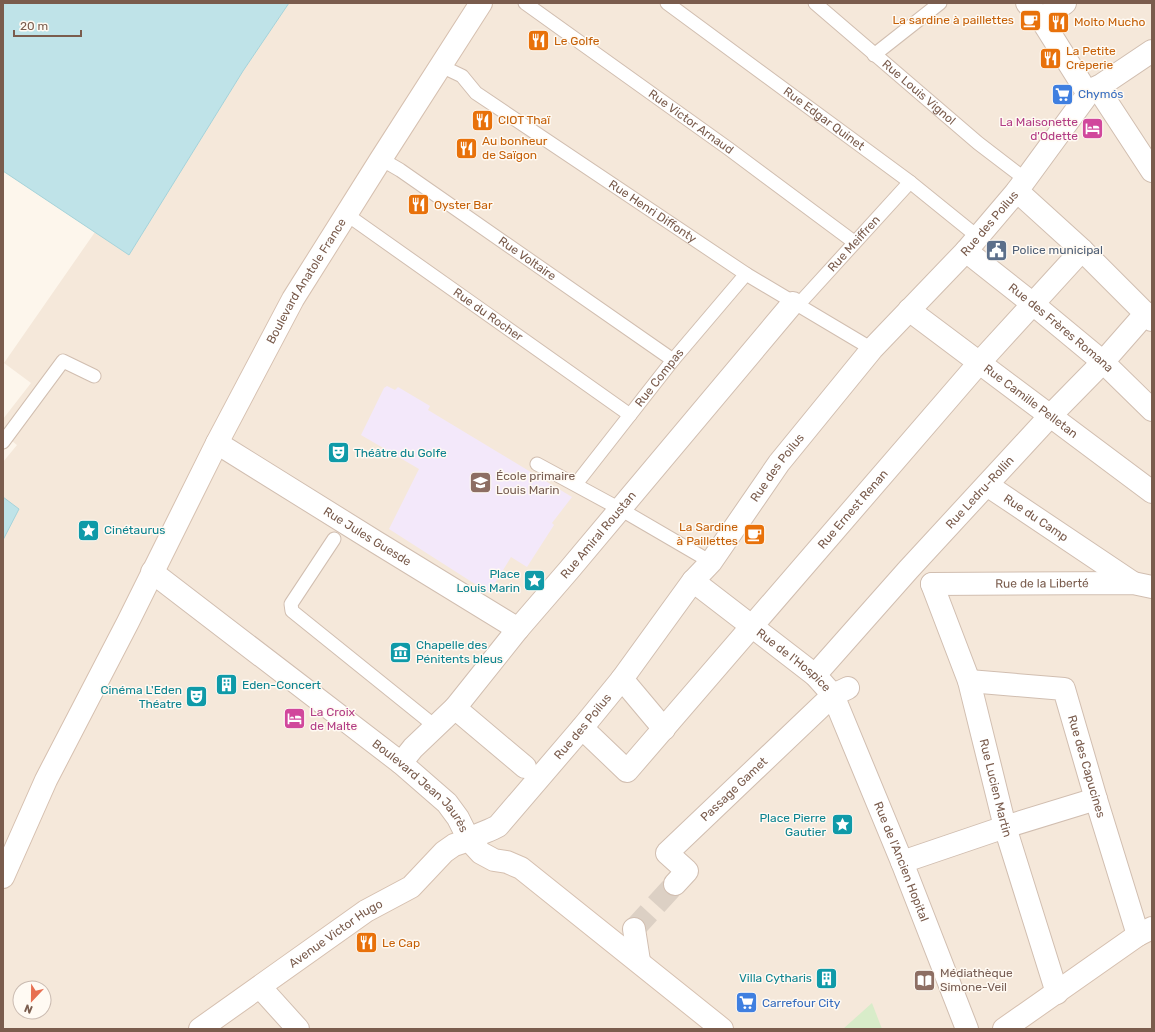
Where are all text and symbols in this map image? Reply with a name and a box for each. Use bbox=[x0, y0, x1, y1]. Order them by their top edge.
cafe icon: La sardine à paillettes bbox=[1017, 7, 1043, 33]
restaurant icon: Molto Mucho bbox=[1045, 9, 1071, 35]
scale bar bbox=[14, 12, 81, 38]
place label: La sardine à paillettes bbox=[893, 13, 1014, 27]
place label: Molto Mucho bbox=[1074, 15, 1146, 29]
text: 20 m bbox=[20, 19, 48, 33]
restaurant icon: Le Golfe bbox=[526, 28, 552, 54]
place label: Le Golfe bbox=[554, 34, 600, 48]
place label: La Petite Crêperie bbox=[1066, 44, 1116, 72]
restaurant icon: La Petite Crêperie bbox=[1037, 45, 1063, 71]
street label: Rue Louis Vignol bbox=[879, 57, 959, 128]
supermarket icon: Chymós bbox=[1050, 81, 1076, 107]
street label: Rue Edgar Quinet bbox=[781, 84, 867, 153]
street label: Rue Victor Arnaud bbox=[646, 87, 736, 157]
place label: Chymós bbox=[1078, 87, 1123, 101]
restaurant icon: CIOT Thaï bbox=[469, 107, 495, 133]
place label: CIOT Thaï bbox=[498, 113, 551, 127]
place label: La Maisonette d'Odette bbox=[1000, 115, 1078, 143]
hotel icon: La Maisonette d'Odette bbox=[1080, 116, 1106, 142]
place label: Au bonheur de Saïgon bbox=[482, 134, 548, 162]
restaurant icon: Au bonheur de Saïgon bbox=[453, 135, 479, 161]
street label: Rue Henri Diffonty bbox=[606, 177, 700, 246]
street label: Rue des Poilus bbox=[958, 188, 1021, 259]
restaurant icon: Oyster Bar bbox=[406, 192, 432, 218]
place label: Oyster Bar bbox=[434, 198, 493, 212]
street label: Rue Meiffren bbox=[825, 213, 883, 274]
street label: Boulevard Anatole France bbox=[264, 216, 349, 346]
street label: Rue Voltaire bbox=[496, 234, 559, 284]
public building icon: Police municipal bbox=[983, 237, 1009, 263]
place label: Police municipal bbox=[1012, 243, 1103, 257]
street label: Rue des Frères Romana bbox=[1006, 280, 1116, 375]
street label: Rue du Rocher bbox=[450, 285, 526, 344]
street label: Rue Compas bbox=[632, 346, 687, 410]
street label: Rue Camille Pelletan bbox=[981, 361, 1080, 441]
street label: Rue des Poilus bbox=[747, 431, 807, 505]
theatre icon: Théâtre du Golfe bbox=[326, 440, 352, 466]
place label: Théâtre du Golfe bbox=[354, 446, 447, 460]
street label: Rue Ledru-Rollin bbox=[943, 453, 1017, 531]
street label: Rue Ernest Renan bbox=[815, 467, 891, 552]
place label: École primaire Louis Marin bbox=[496, 469, 576, 497]
school or university icon: École primaire Louis Marin bbox=[467, 470, 493, 496]
street label: Rue Amiral Roustan bbox=[558, 488, 639, 581]
street label: Rue du Camp bbox=[1001, 491, 1071, 544]
street label: Rue Jules Guesde bbox=[321, 504, 414, 569]
place icon: Cinétaurus bbox=[76, 517, 102, 543]
place label: La Sardine à Paillettes bbox=[677, 520, 738, 548]
cafe icon: La Sardine à Paillettes bbox=[741, 521, 767, 547]
place label: Cinétaurus bbox=[104, 523, 165, 537]
place label: Place Louis Marin bbox=[456, 567, 520, 595]
place icon: Place Louis Marin bbox=[522, 568, 548, 594]
street label: Rue de la Liberté bbox=[995, 576, 1089, 591]
street label: Rue de l'Hospice bbox=[754, 625, 834, 695]
place label: Chapelle des Pénitents bleus bbox=[416, 638, 503, 666]
museum icon: Chapelle des Pénitents bleus bbox=[387, 639, 413, 665]
building icon: Eden-Concert bbox=[214, 672, 240, 698]
place label: Eden-Concert bbox=[242, 678, 321, 692]
place label: Cinéma L'Eden Théatre bbox=[100, 683, 182, 711]
theatre icon: Cinéma L'Eden Théatre bbox=[184, 684, 210, 710]
street label: Rue des Poilus bbox=[551, 691, 614, 762]
place label: La Croix de Malte bbox=[310, 705, 358, 733]
hotel icon: La Croix de Malte bbox=[281, 706, 307, 732]
street label: Rue des Capucines bbox=[1065, 713, 1108, 820]
street label: Boulevard Jean Jaurès bbox=[369, 737, 471, 835]
street label: Rue Lucien Martin bbox=[977, 737, 1015, 839]
street label: Passage Gamet bbox=[698, 754, 770, 824]
street label: Rue de l'Ancien Hopital bbox=[871, 800, 932, 924]
place label: Place Pierre Gautier bbox=[759, 811, 826, 839]
place icon: Place Pierre Gautier bbox=[829, 812, 855, 838]
street label: Avenue Victor Hugo bbox=[286, 896, 385, 971]
restaurant icon: Le Cap bbox=[354, 930, 380, 956]
place label: Le Cap bbox=[382, 936, 420, 950]
building icon: Villa Cytharis bbox=[814, 965, 840, 991]
place label: Médiathèque Simone-Veil bbox=[940, 966, 1013, 994]
library icon: Médiathèque Simone-Veil bbox=[912, 967, 938, 993]
place label: Villa Cytharis bbox=[739, 971, 812, 985]
north arrow bbox=[12, 980, 52, 1020]
supermarket icon: Carrefour City bbox=[733, 990, 759, 1016]
place label: Carrefour City bbox=[762, 996, 841, 1010]
text: N bbox=[22, 1001, 35, 1016]

